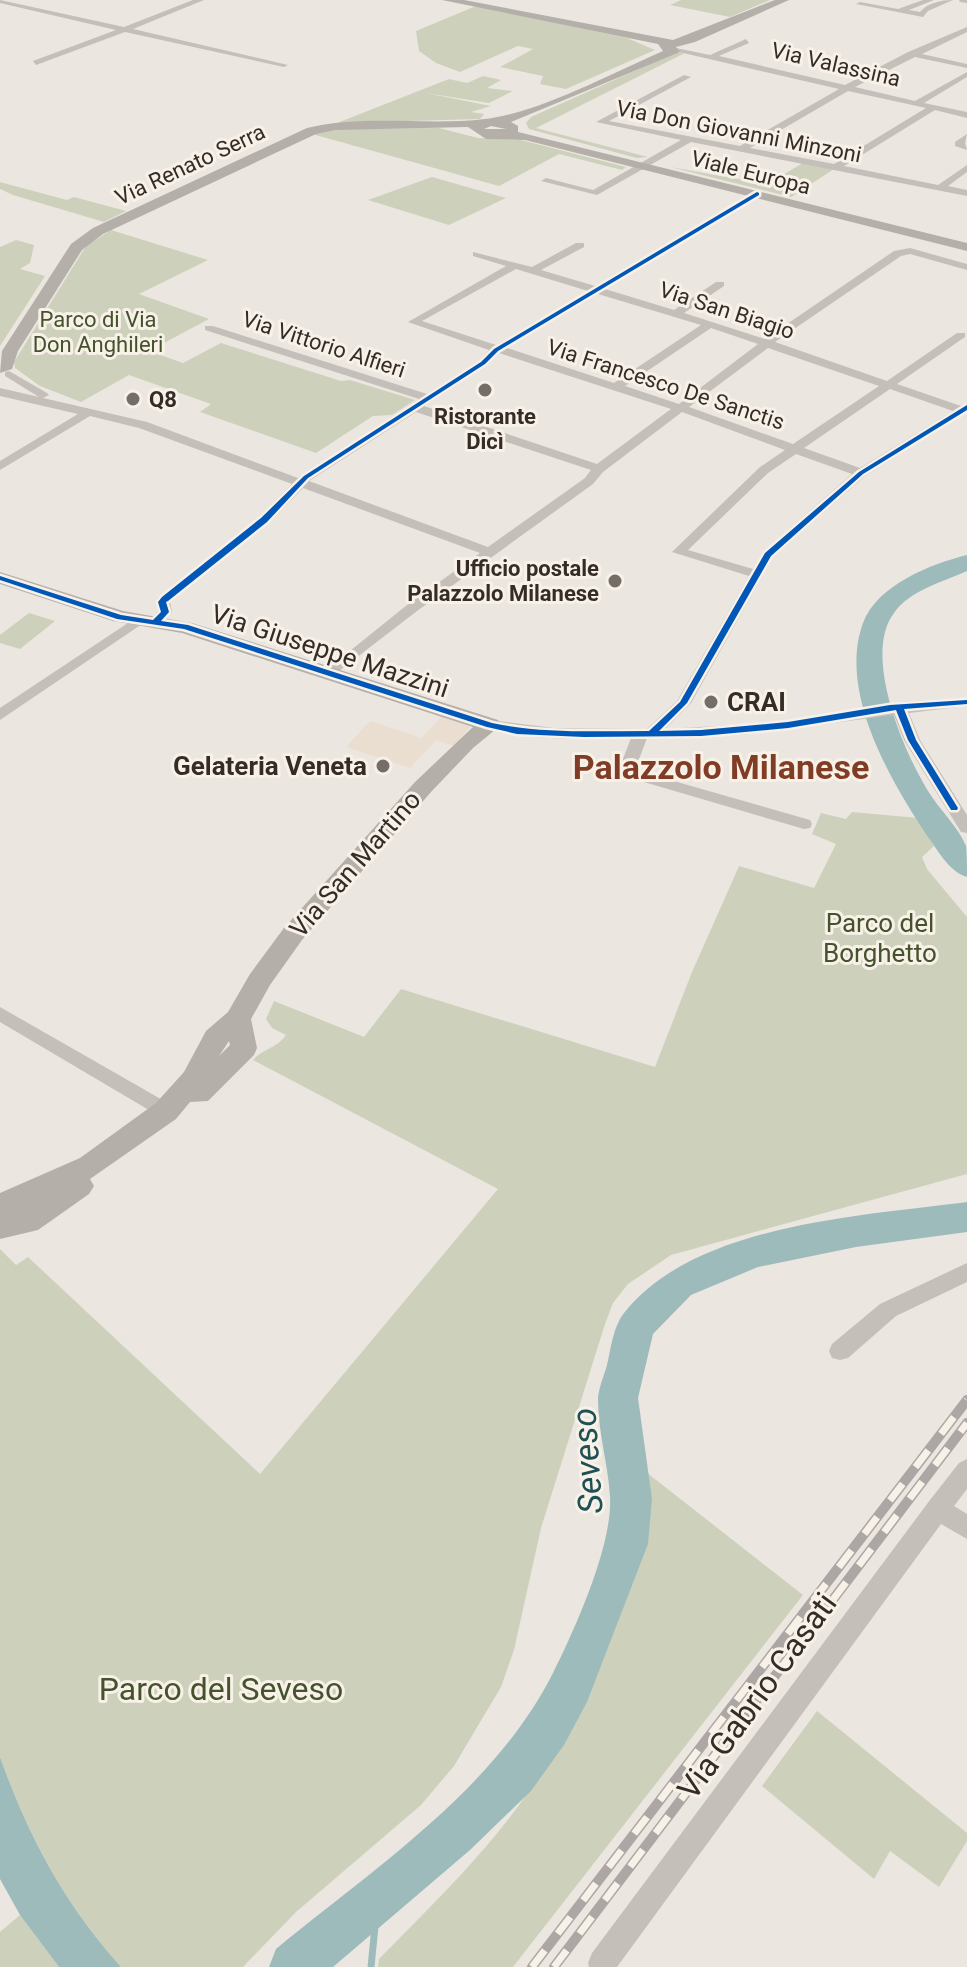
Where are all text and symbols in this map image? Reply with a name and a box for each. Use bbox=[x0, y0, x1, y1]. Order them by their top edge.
street label: Via Valassina bbox=[769, 37, 903, 91]
street label: Via Don Giovanni Minzoni bbox=[614, 95, 864, 168]
street label: Via Renato Serra bbox=[111, 119, 269, 210]
street label: Viale Europa bbox=[688, 146, 813, 199]
street label: Via San Biagio bbox=[656, 277, 798, 344]
street label: Via Vittorio Alfieri bbox=[239, 306, 409, 383]
park label: Parco di Via Don Anghileri bbox=[33, 307, 163, 357]
street label: Via Francesco De Sanctis bbox=[544, 334, 788, 435]
marker: Ristorante Dicì bbox=[476, 381, 494, 399]
place label: Q8 bbox=[149, 387, 177, 412]
marker: Q8 bbox=[124, 390, 142, 408]
place label: Ristorante Dicì bbox=[434, 404, 536, 454]
place label: Ufficio postale Palazzolo Milanese bbox=[407, 556, 599, 606]
marker: Ufficio postale Palazzolo Milanese bbox=[606, 572, 624, 590]
street label: Via Giuseppe Mazzini bbox=[207, 598, 453, 704]
place label: CRAI bbox=[727, 687, 786, 717]
marker: CRAI bbox=[702, 693, 720, 711]
district label: Palazzolo Milanese bbox=[573, 747, 869, 787]
place label: Gelateria Veneta bbox=[173, 751, 367, 781]
marker: Gelateria Veneta bbox=[374, 757, 392, 775]
street label: Via San Martino bbox=[283, 785, 427, 943]
park label: Parco del Borghetto bbox=[823, 908, 937, 968]
water label: Seveso bbox=[563, 1407, 611, 1515]
street label: Via Gabrio Casati bbox=[669, 1585, 845, 1807]
park label: Parco del Seveso bbox=[99, 1670, 343, 1708]

